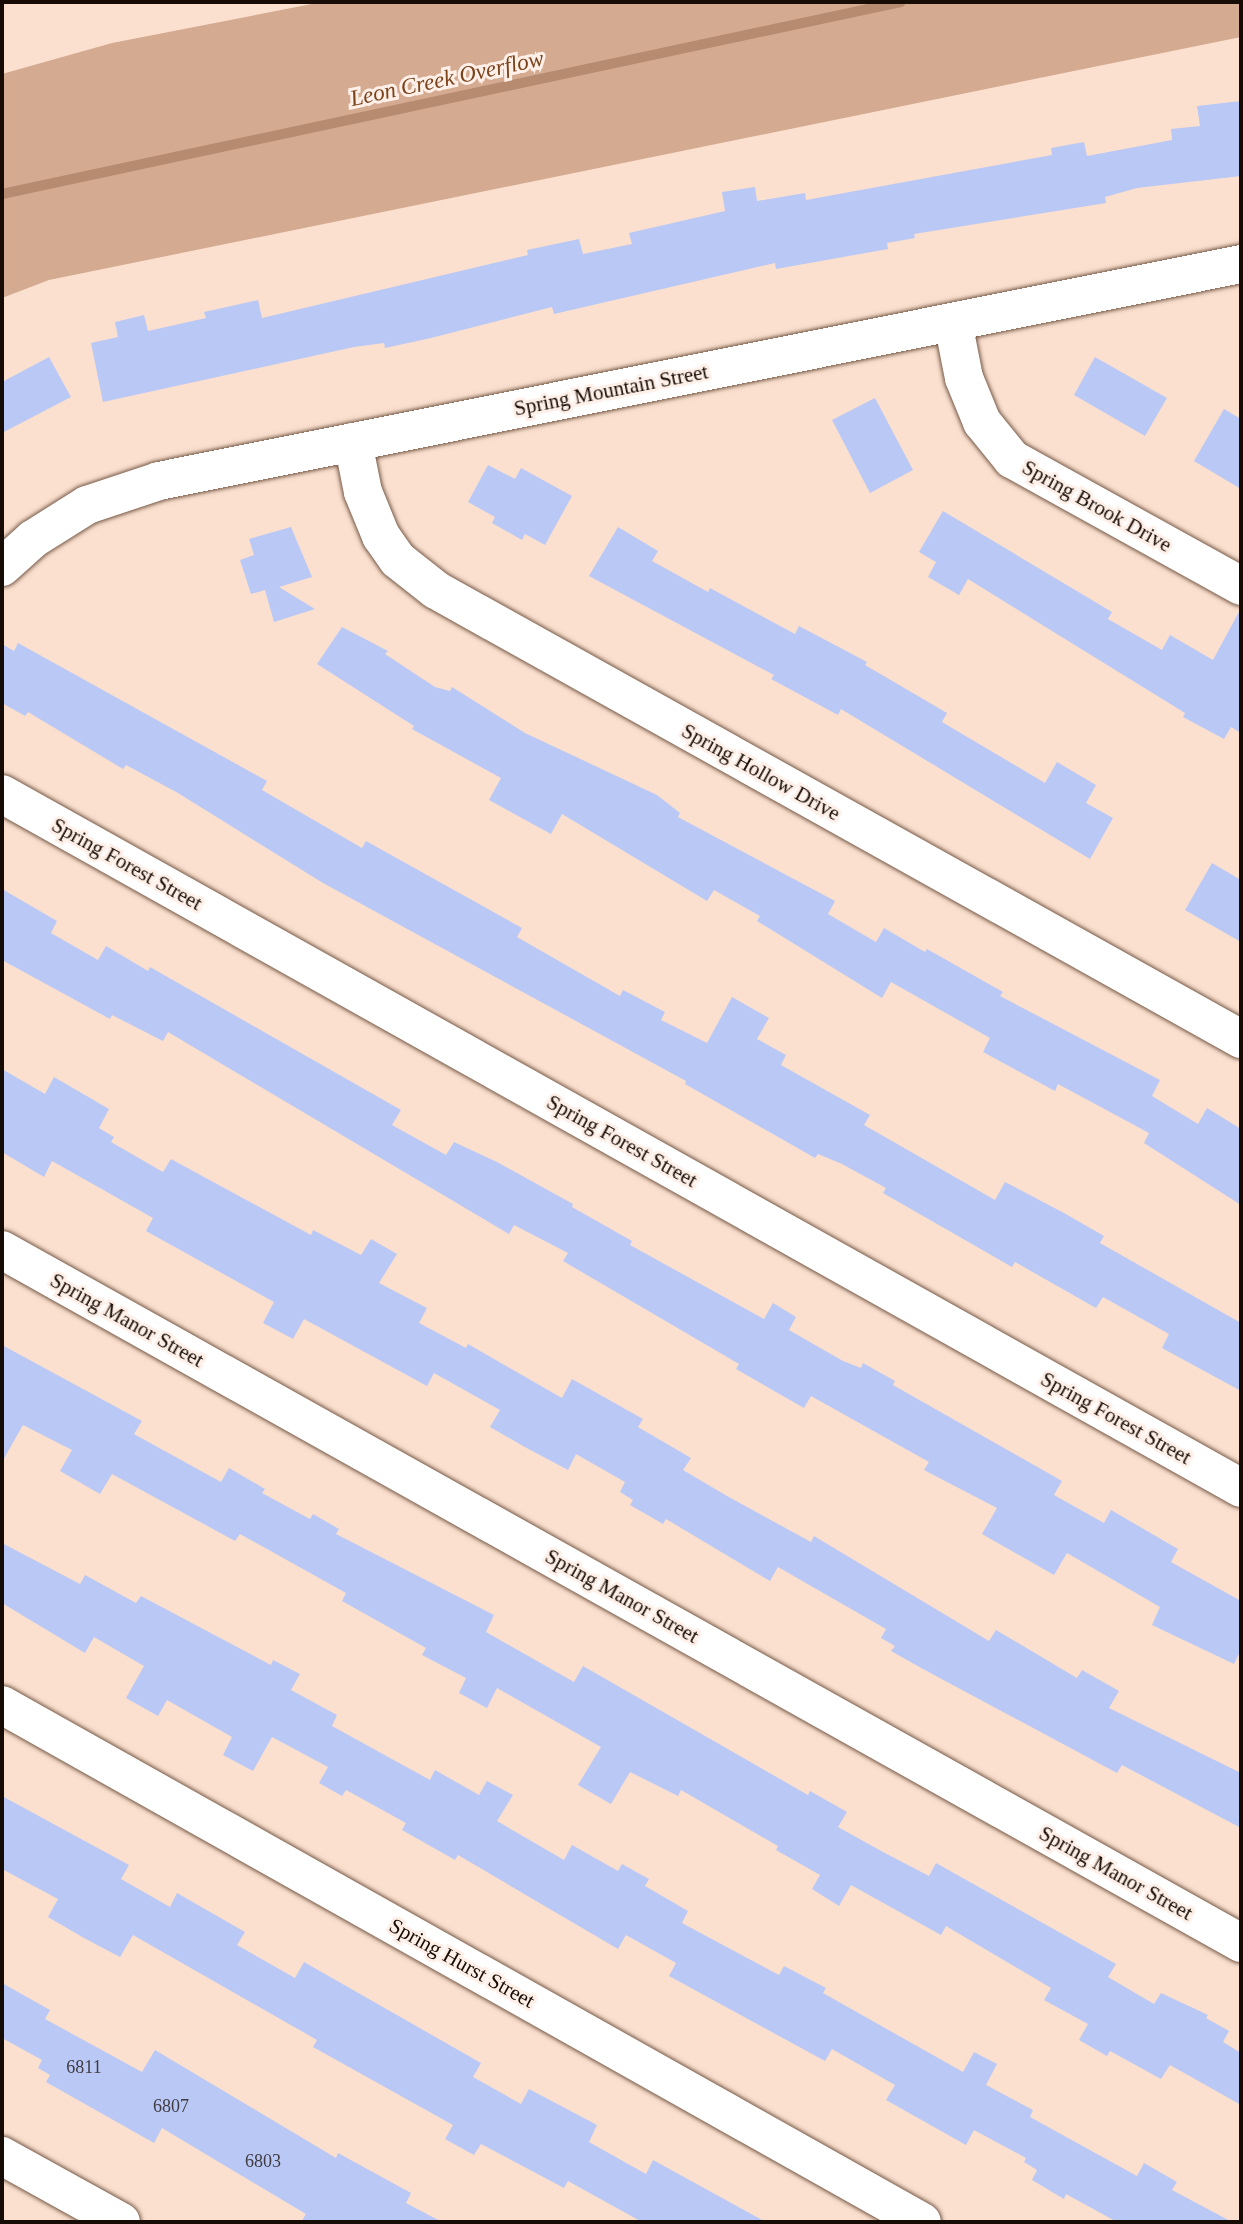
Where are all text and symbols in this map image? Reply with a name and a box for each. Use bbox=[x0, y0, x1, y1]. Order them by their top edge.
water label: Leon Creek Overflow bbox=[348, 45, 546, 113]
street label: Spring Mountain Street bbox=[512, 359, 710, 421]
street label: Spring Brook Drive bbox=[1018, 455, 1176, 557]
street label: Spring Hollow Drive bbox=[677, 718, 845, 826]
street label: Spring Forest Street bbox=[47, 812, 207, 916]
street label: Spring Forest Street bbox=[542, 1089, 702, 1193]
street label: Spring Manor Street bbox=[46, 1267, 208, 1373]
street label: Spring Forest Street bbox=[1036, 1366, 1196, 1470]
street label: Spring Manor Street bbox=[541, 1543, 703, 1649]
street label: Spring Manor Street bbox=[1035, 1820, 1197, 1926]
street label: Spring Hurst Street bbox=[385, 1913, 539, 2013]
house number: 6811 bbox=[66, 2056, 102, 2078]
house number: 6807 bbox=[153, 2095, 189, 2117]
house number: 6803 bbox=[245, 2150, 281, 2172]

